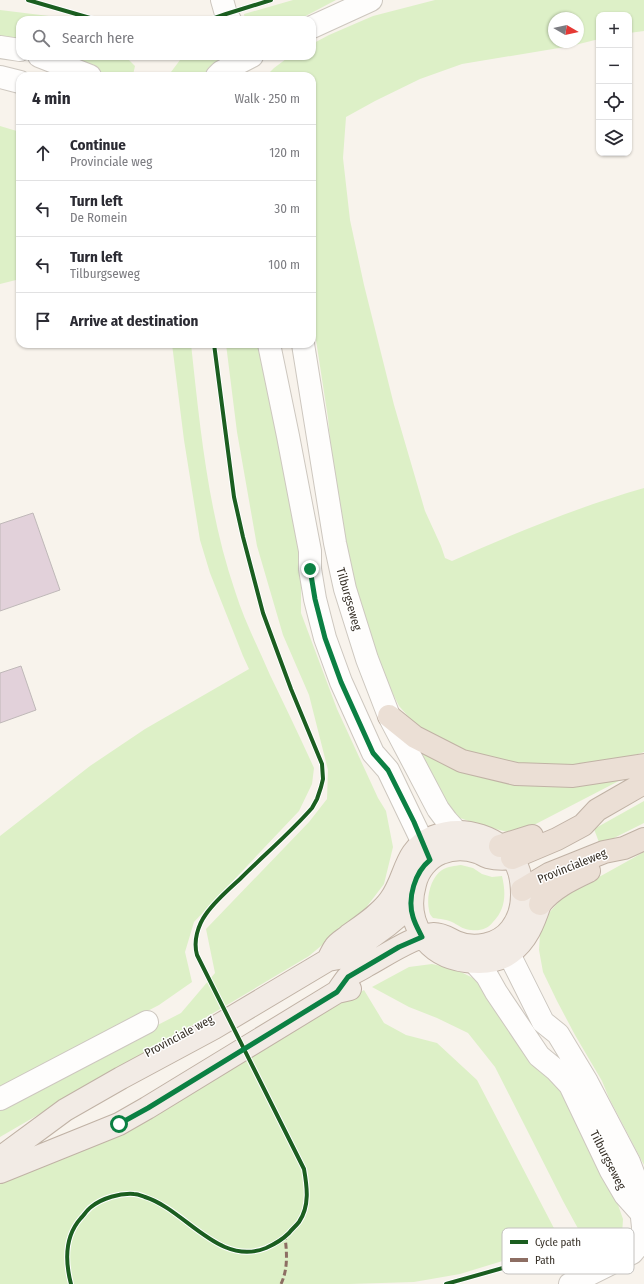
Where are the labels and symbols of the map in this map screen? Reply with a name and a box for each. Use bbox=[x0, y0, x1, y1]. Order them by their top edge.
north arrow bbox=[548, 12, 584, 48]
route end bbox=[301, 560, 319, 578]
street label: Tilburgseweg bbox=[333, 566, 365, 632]
street label: Provincialeweg bbox=[535, 846, 609, 886]
street label: Provinciale weg bbox=[142, 1012, 216, 1060]
route start bbox=[110, 1115, 128, 1133]
street label: Tilburgseweg bbox=[587, 1128, 629, 1192]
legend bbox=[502, 1228, 634, 1274]
text: Cycle path bbox=[535, 1236, 581, 1249]
text: Path bbox=[535, 1254, 555, 1267]

